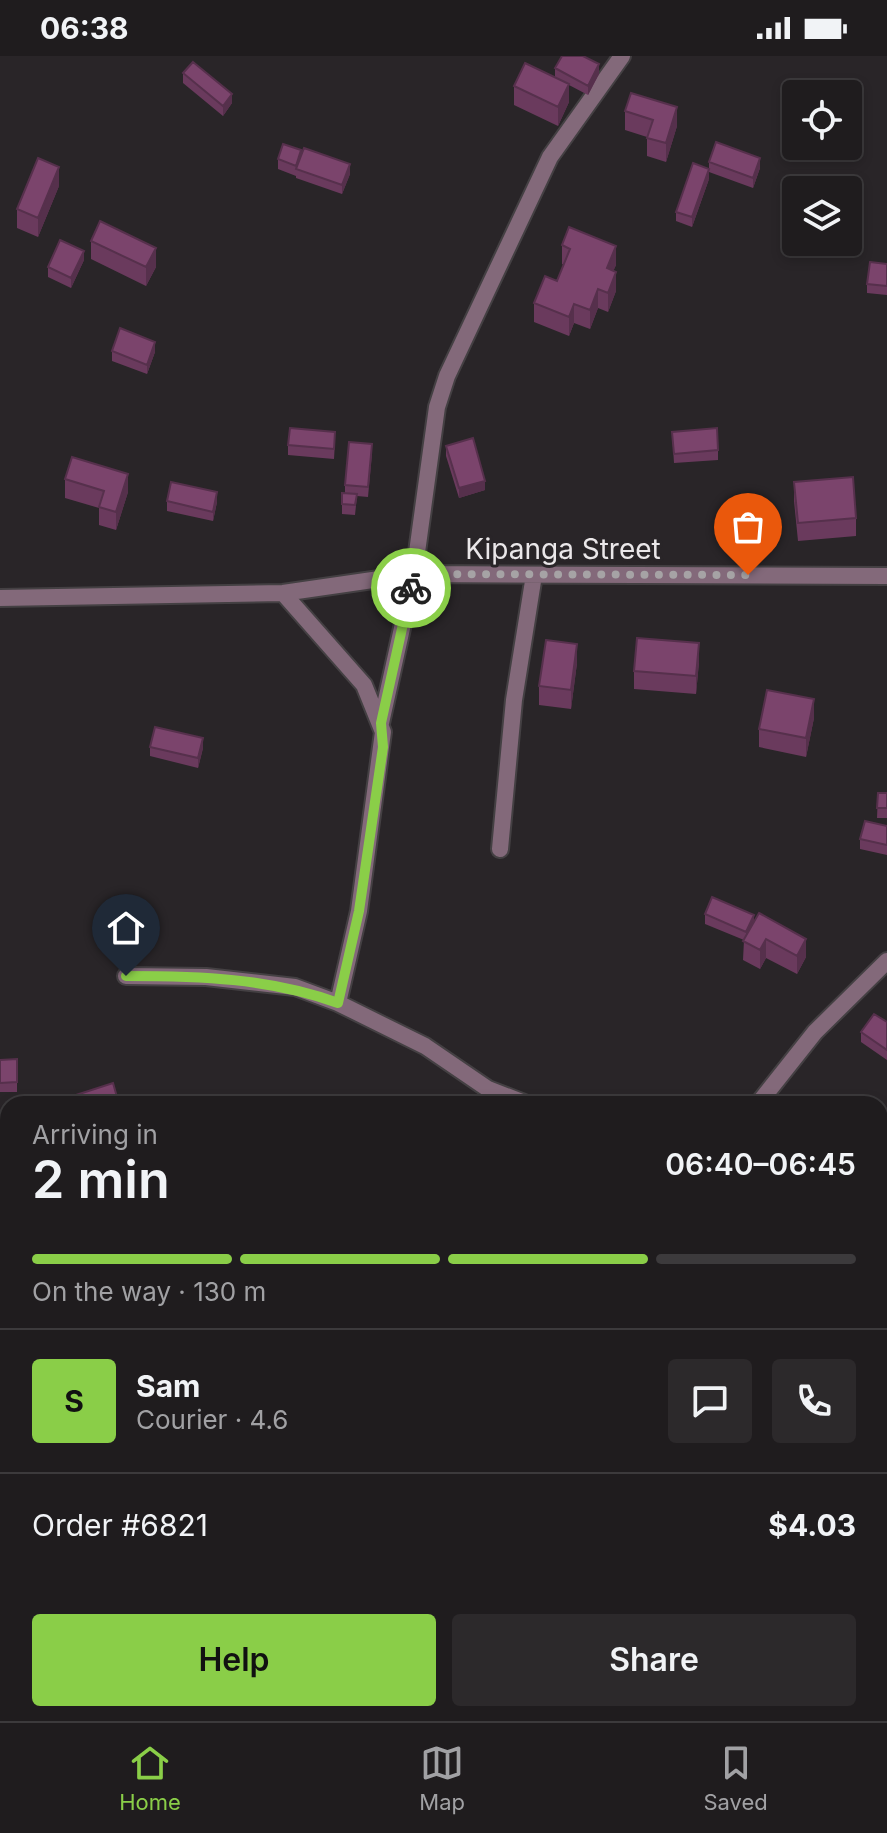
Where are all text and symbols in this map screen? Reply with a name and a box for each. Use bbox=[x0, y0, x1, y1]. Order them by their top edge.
text: 06:38 bbox=[40, 10, 129, 46]
map controls bbox=[782, 80, 862, 256]
button: locate bbox=[782, 80, 862, 160]
button: layers bbox=[782, 176, 862, 256]
pin bbox=[714, 493, 782, 575]
icon: bag bbox=[726, 505, 770, 549]
street label: Kipanga Street bbox=[465, 532, 661, 566]
courier bbox=[371, 548, 451, 628]
icon: bike bbox=[389, 566, 433, 610]
pin bbox=[92, 894, 160, 976]
icon: home bbox=[104, 906, 148, 950]
text: Arriving in bbox=[32, 1119, 158, 1150]
text: 06:40–06:45 bbox=[665, 1146, 856, 1182]
text: 2 min bbox=[32, 1148, 170, 1211]
text: On the way · 130 m bbox=[32, 1276, 266, 1307]
button: chat bbox=[668, 1359, 752, 1443]
button: phone bbox=[772, 1359, 856, 1443]
text: Sam bbox=[136, 1368, 200, 1404]
text: S bbox=[64, 1383, 84, 1419]
text: Courier · 4.6 bbox=[136, 1404, 288, 1435]
text: Order #6821 bbox=[32, 1507, 208, 1543]
text: $4.03 bbox=[768, 1507, 856, 1543]
button: Help bbox=[32, 1614, 436, 1706]
button: Share bbox=[452, 1614, 856, 1706]
tab: Home bbox=[119, 1741, 181, 1815]
tab: Map bbox=[419, 1741, 465, 1815]
tab: Saved bbox=[703, 1741, 768, 1815]

